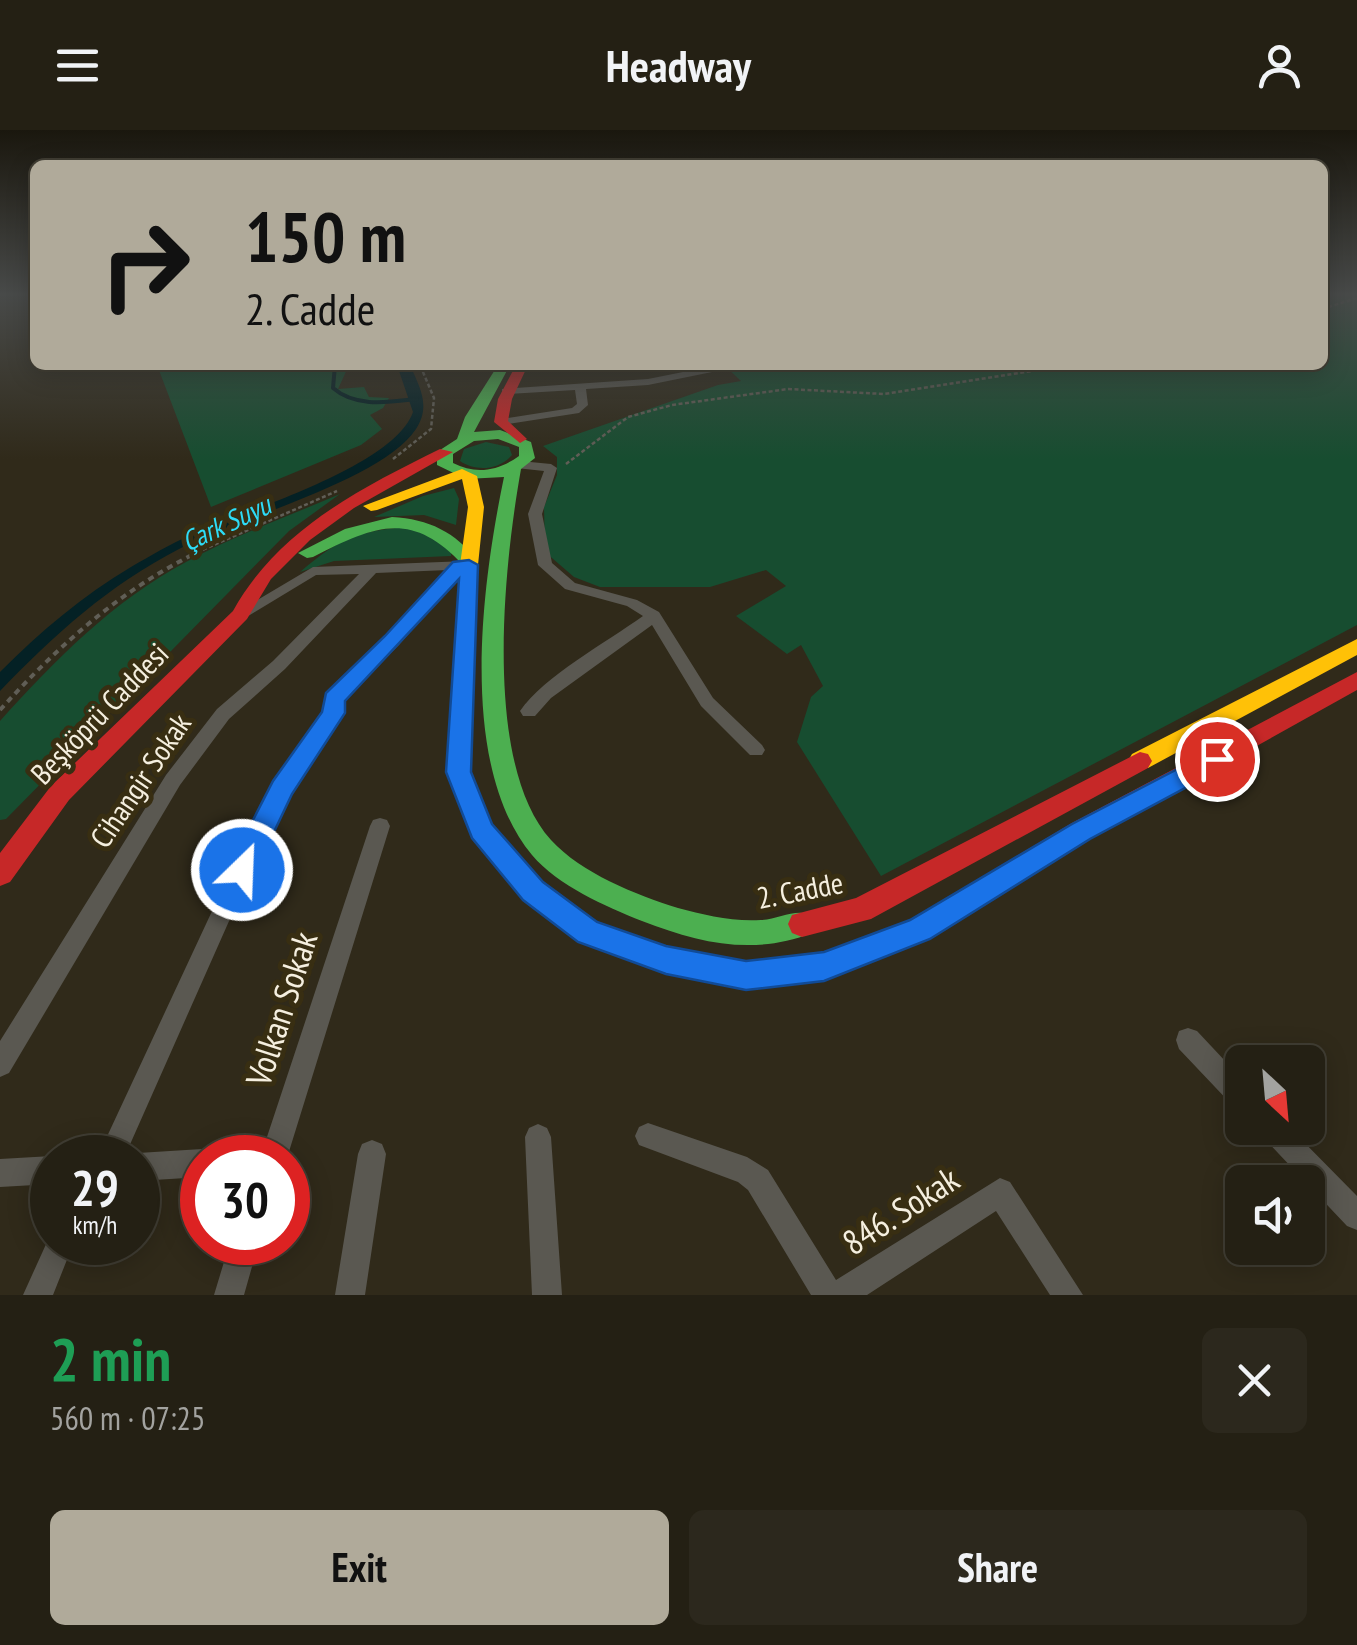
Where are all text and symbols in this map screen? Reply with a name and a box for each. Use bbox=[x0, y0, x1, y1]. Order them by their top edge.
text: Headway bbox=[606, 36, 751, 94]
icon: menu bbox=[50, 38, 105, 93]
icon: person bbox=[1252, 38, 1307, 93]
text: 150 m bbox=[245, 191, 406, 281]
icon: right bbox=[80, 200, 210, 330]
text: 2. Cadde bbox=[245, 279, 375, 337]
water label: Çark Suyu bbox=[175, 485, 278, 559]
street label: Beşköprü Caddesi bbox=[22, 634, 176, 792]
street label: Cihangir Sokak bbox=[81, 705, 199, 855]
pin bbox=[1175, 717, 1260, 802]
icon: arrive bbox=[1190, 732, 1245, 787]
position arrow bbox=[190, 818, 294, 922]
street label: 2. Cadde bbox=[753, 862, 846, 917]
street label: Volkan Sokak bbox=[234, 925, 328, 1093]
north arrow bbox=[1225, 1045, 1325, 1145]
map controls bbox=[1225, 1045, 1325, 1265]
speed limit sign: 30 bbox=[180, 1135, 310, 1265]
text: 29 bbox=[71, 1155, 119, 1220]
street label: 846. Sokak bbox=[833, 1155, 968, 1265]
button: sound bbox=[1225, 1165, 1325, 1265]
text: km/h bbox=[73, 1209, 117, 1241]
text: 2 min bbox=[50, 1320, 171, 1398]
button: close bbox=[1202, 1328, 1307, 1433]
text: 560 m · 07:25 bbox=[50, 1397, 205, 1439]
button: Exit bbox=[50, 1510, 669, 1625]
button: Share bbox=[689, 1510, 1307, 1625]

